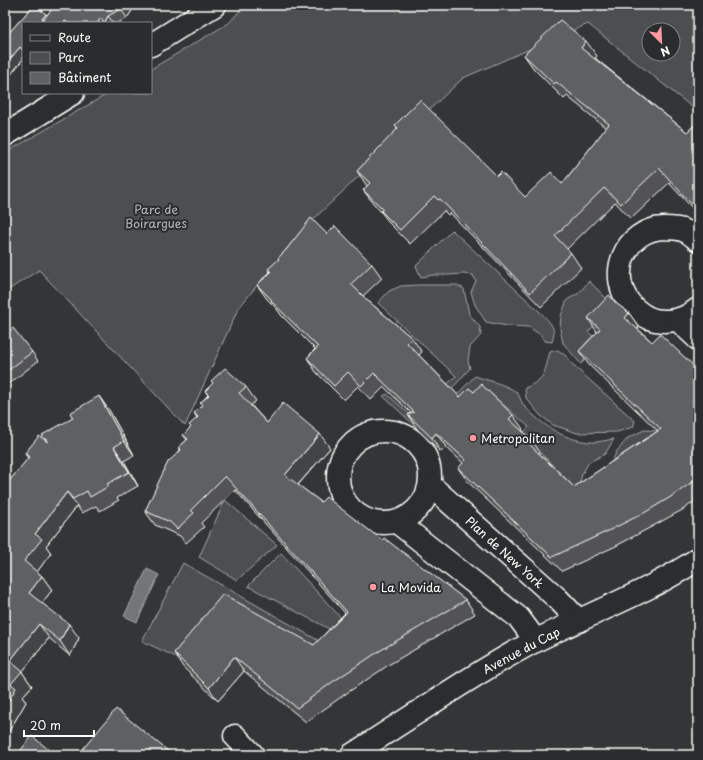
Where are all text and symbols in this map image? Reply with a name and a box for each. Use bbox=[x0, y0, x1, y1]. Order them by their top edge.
legend bbox=[22, 22, 152, 94]
north arrow bbox=[641, 22, 681, 62]
text: Route bbox=[58, 28, 91, 46]
text: N bbox=[658, 42, 673, 61]
text: Parc bbox=[58, 48, 84, 66]
text: Bâtiment bbox=[58, 68, 111, 86]
park label: Parc de Boirargues bbox=[125, 200, 188, 232]
place label: Metropolitan bbox=[481, 429, 555, 447]
marker: Metropolitan bbox=[468, 433, 478, 443]
street label: Plan de New York bbox=[462, 512, 548, 592]
place label: La Movida bbox=[381, 578, 441, 596]
marker: La Movida bbox=[368, 582, 378, 592]
street label: Avenue du Cap bbox=[479, 622, 563, 678]
scale bar bbox=[24, 712, 94, 738]
text: 20 m bbox=[30, 716, 61, 734]

